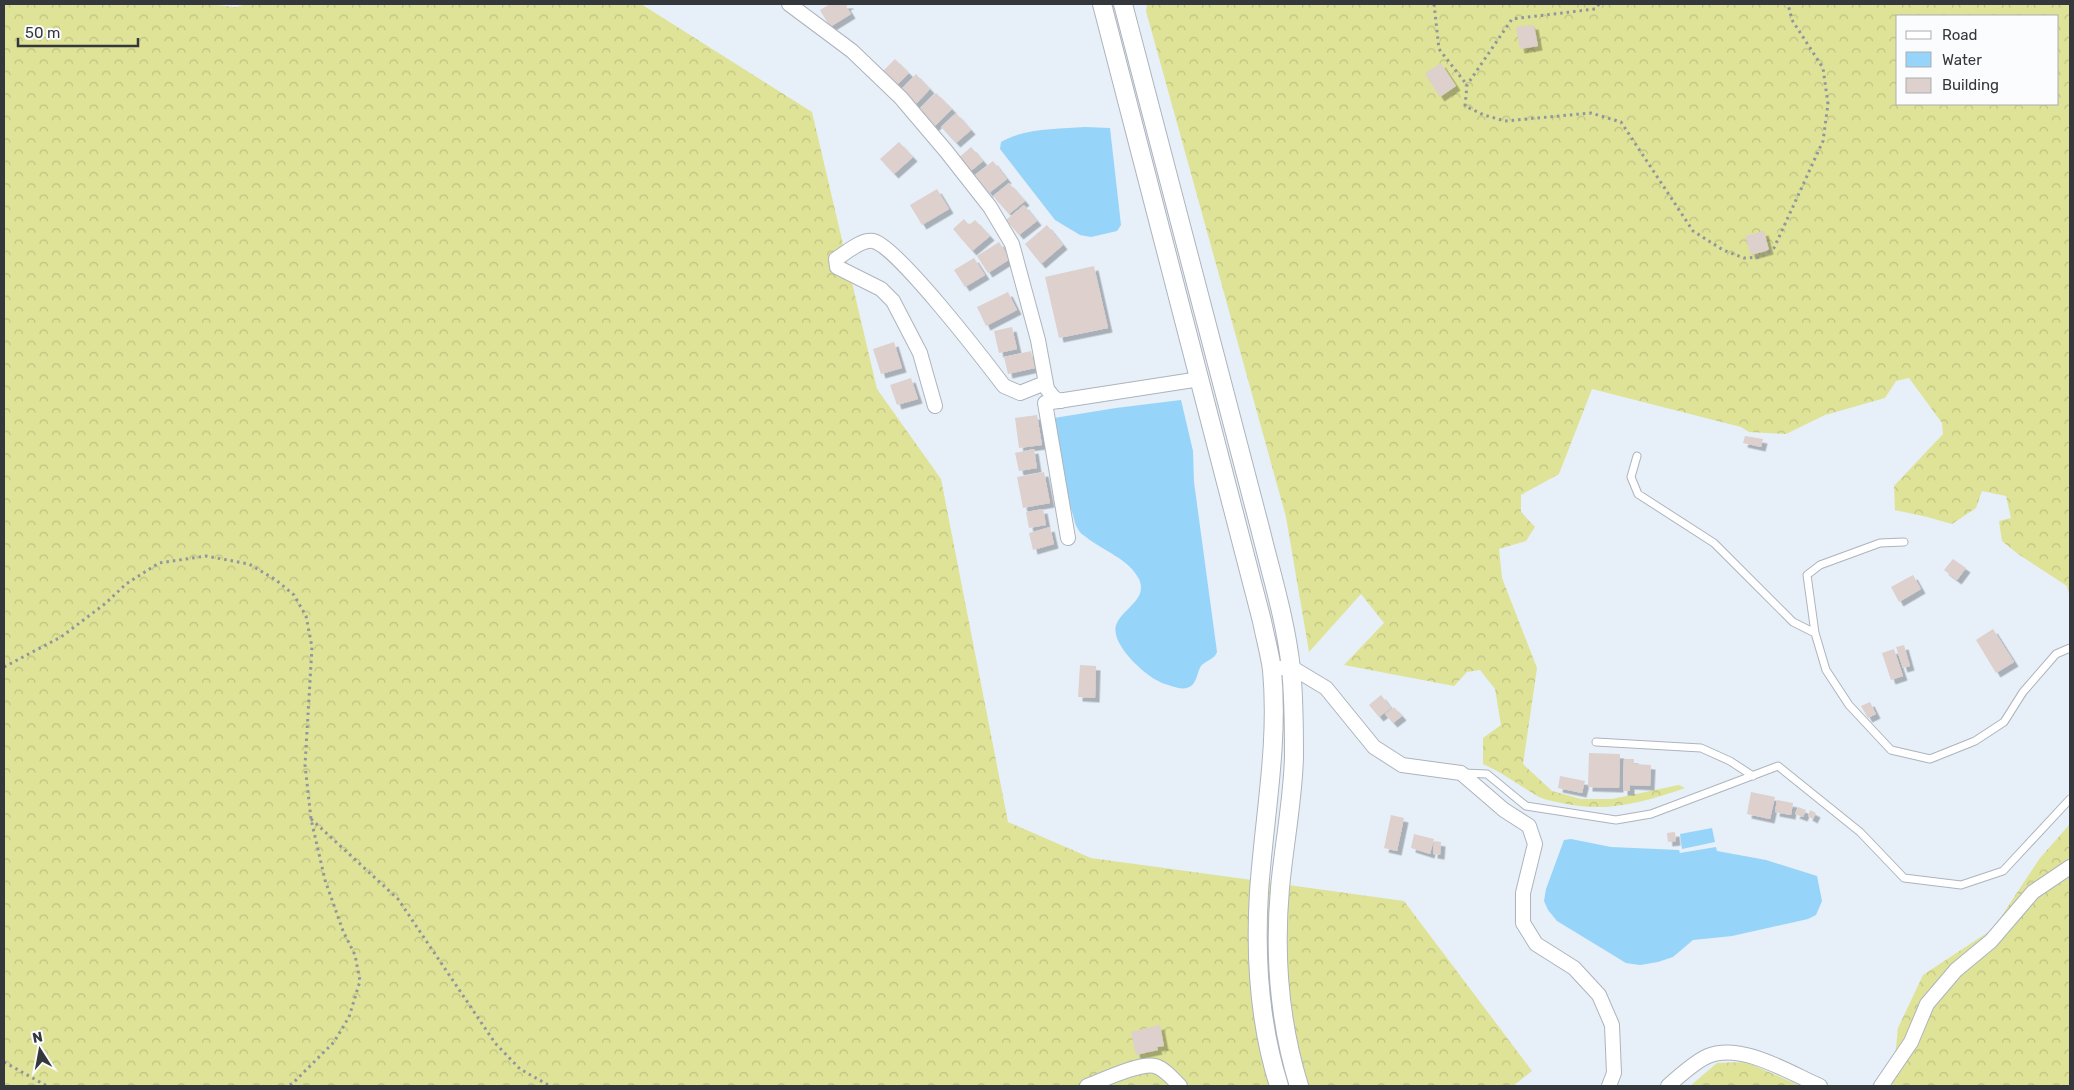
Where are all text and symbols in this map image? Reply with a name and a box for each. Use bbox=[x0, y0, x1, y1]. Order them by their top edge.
scale bar bbox=[18, 15, 138, 47]
legend bbox=[1896, 15, 2059, 105]
text: 50 m bbox=[25, 24, 60, 42]
text: Road bbox=[1942, 26, 1978, 44]
text: Water bbox=[1942, 51, 1982, 69]
text: Building bbox=[1942, 76, 1999, 94]
north arrow bbox=[15, 1025, 65, 1075]
text: N bbox=[31, 1028, 44, 1047]

